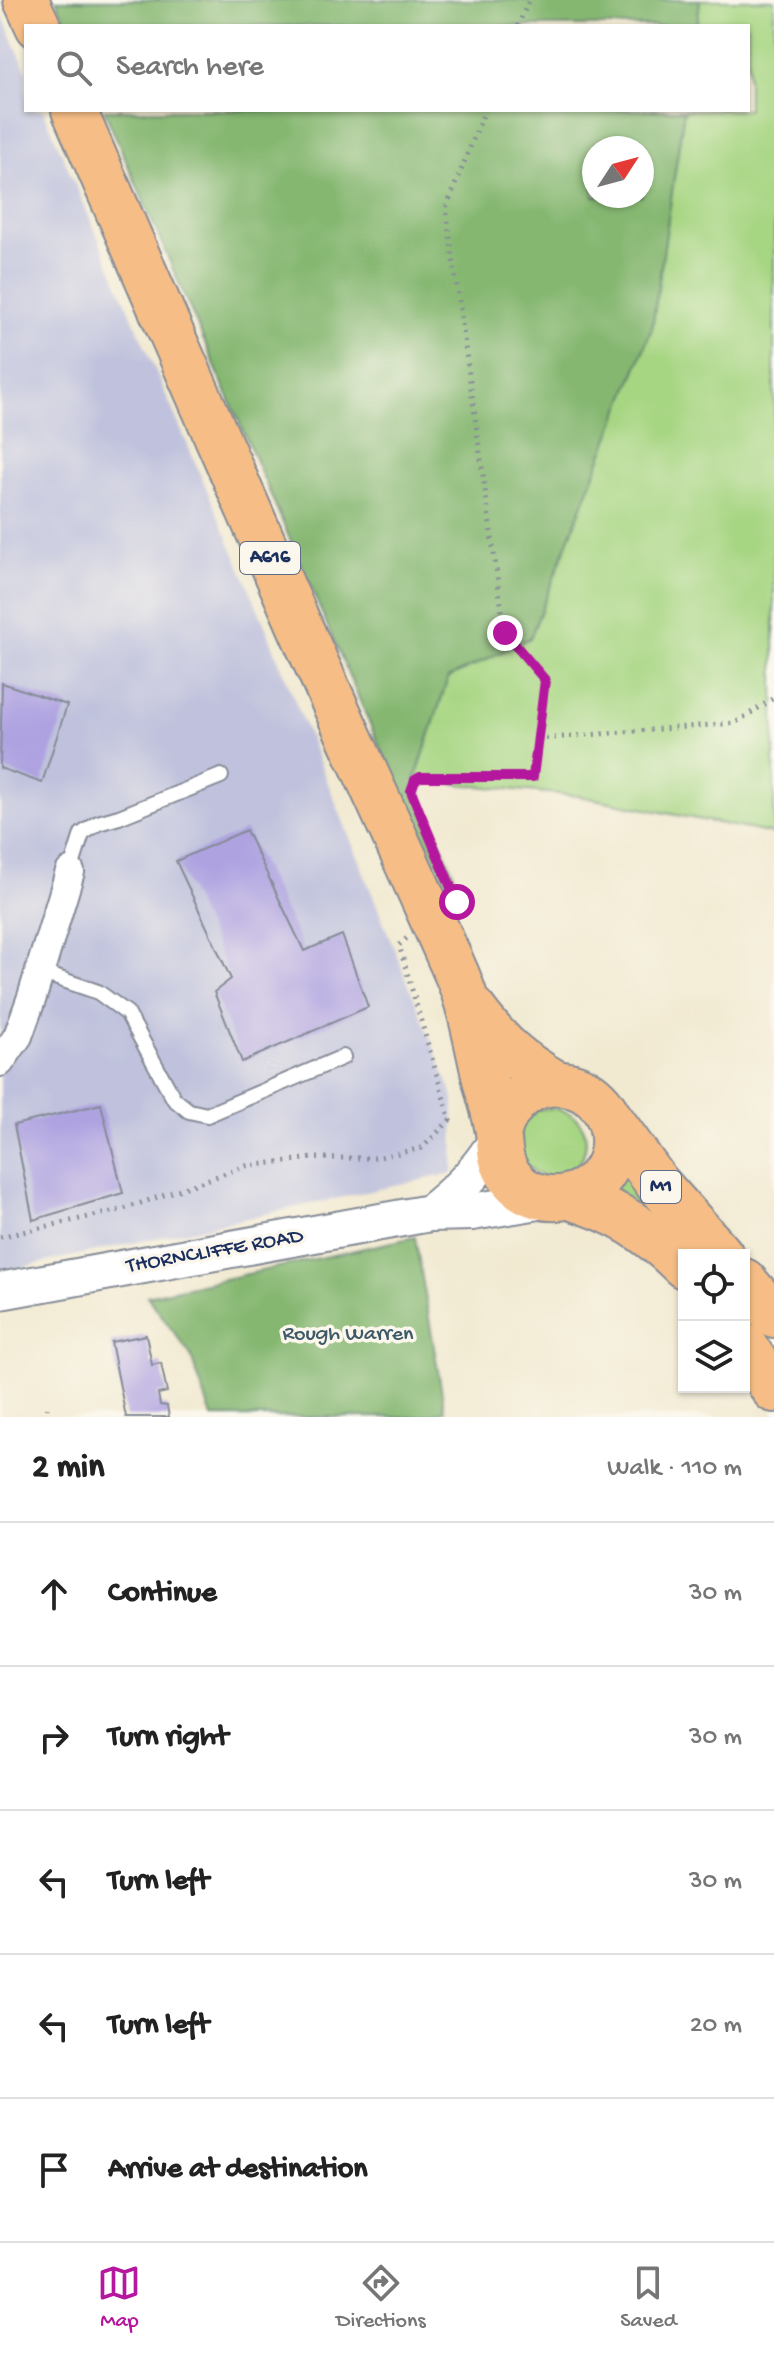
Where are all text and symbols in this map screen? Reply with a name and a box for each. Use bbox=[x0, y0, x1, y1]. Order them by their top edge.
search box bbox=[24, 24, 750, 112]
icon: search bbox=[52, 46, 96, 90]
text: Search here bbox=[116, 51, 264, 86]
north arrow bbox=[582, 136, 654, 208]
road number: A616 bbox=[240, 542, 300, 574]
route end bbox=[487, 615, 523, 651]
route start bbox=[439, 884, 475, 920]
road number: M1 bbox=[641, 1171, 681, 1203]
street label: THORNCLIFFE ROAD bbox=[123, 1224, 306, 1281]
map controls bbox=[678, 1249, 750, 1393]
button: locate bbox=[678, 1249, 750, 1321]
button: layers bbox=[678, 1321, 750, 1393]
park label: Rough Warren bbox=[282, 1322, 414, 1348]
text: 2 min bbox=[32, 1449, 104, 1489]
text: Walk · 110 m bbox=[607, 1454, 742, 1485]
icon: ahead bbox=[32, 1572, 76, 1616]
text: Continue bbox=[108, 1577, 217, 1612]
text: 30 m bbox=[689, 1579, 742, 1610]
icon: right bbox=[32, 1716, 76, 1760]
text: Turn right bbox=[108, 1721, 228, 1756]
text: 30 m bbox=[689, 1723, 742, 1754]
icon: left bbox=[32, 1860, 76, 1904]
text: Turn left bbox=[108, 1865, 209, 1900]
text: 30 m bbox=[689, 1867, 742, 1898]
icon: left bbox=[32, 2004, 76, 2048]
text: Turn left bbox=[108, 2009, 209, 2044]
text: 20 m bbox=[690, 2011, 742, 2042]
icon: arrive bbox=[32, 2148, 76, 2192]
text: Arrive at destination bbox=[108, 2153, 368, 2188]
tab: Map bbox=[97, 2261, 141, 2335]
tab: Directions bbox=[336, 2261, 426, 2335]
tab: Saved bbox=[620, 2261, 677, 2335]

